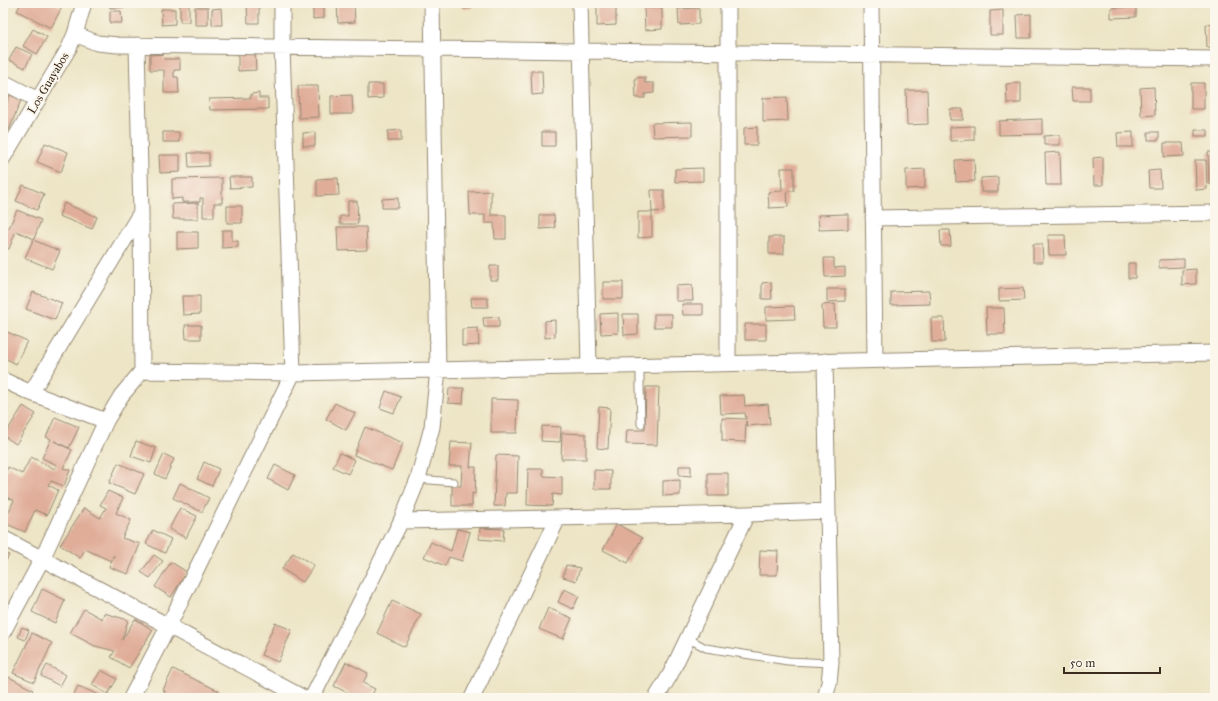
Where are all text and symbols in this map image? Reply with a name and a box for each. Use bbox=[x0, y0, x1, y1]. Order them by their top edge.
street label: Los Guayabos bbox=[24, 50, 72, 116]
scale bar bbox=[1064, 649, 1160, 675]
text: 50 m bbox=[1070, 656, 1095, 670]

